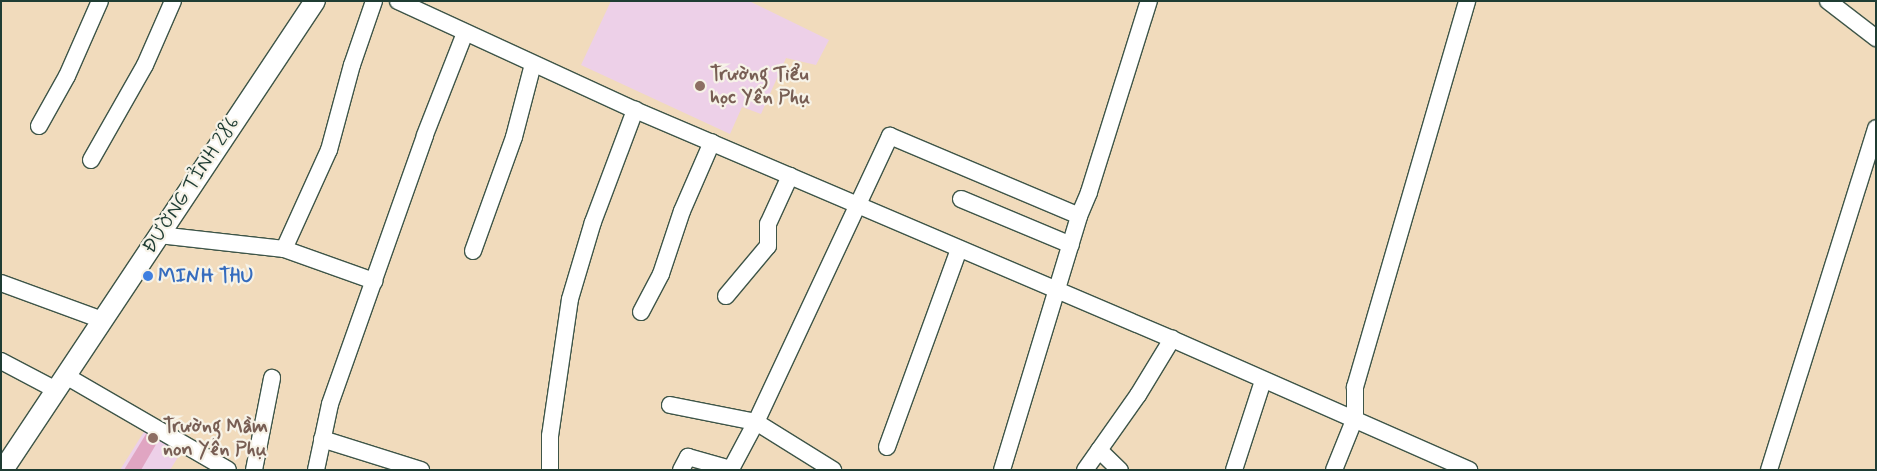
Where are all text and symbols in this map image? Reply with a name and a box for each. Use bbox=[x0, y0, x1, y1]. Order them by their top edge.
place label: Trường Tiểu học Yên Phụ bbox=[710, 62, 814, 109]
marker: Trường Tiểu học Yên Phụ bbox=[694, 80, 706, 92]
street label: ĐƯỜNG TỈNH 286 bbox=[138, 113, 244, 257]
place label: MINH THU bbox=[158, 264, 253, 288]
marker: MINH THU bbox=[142, 270, 154, 282]
place label: Trường Mầm non Yên Phụ bbox=[163, 414, 271, 461]
marker: Trường Mầm non Yên Phụ bbox=[147, 432, 159, 444]

